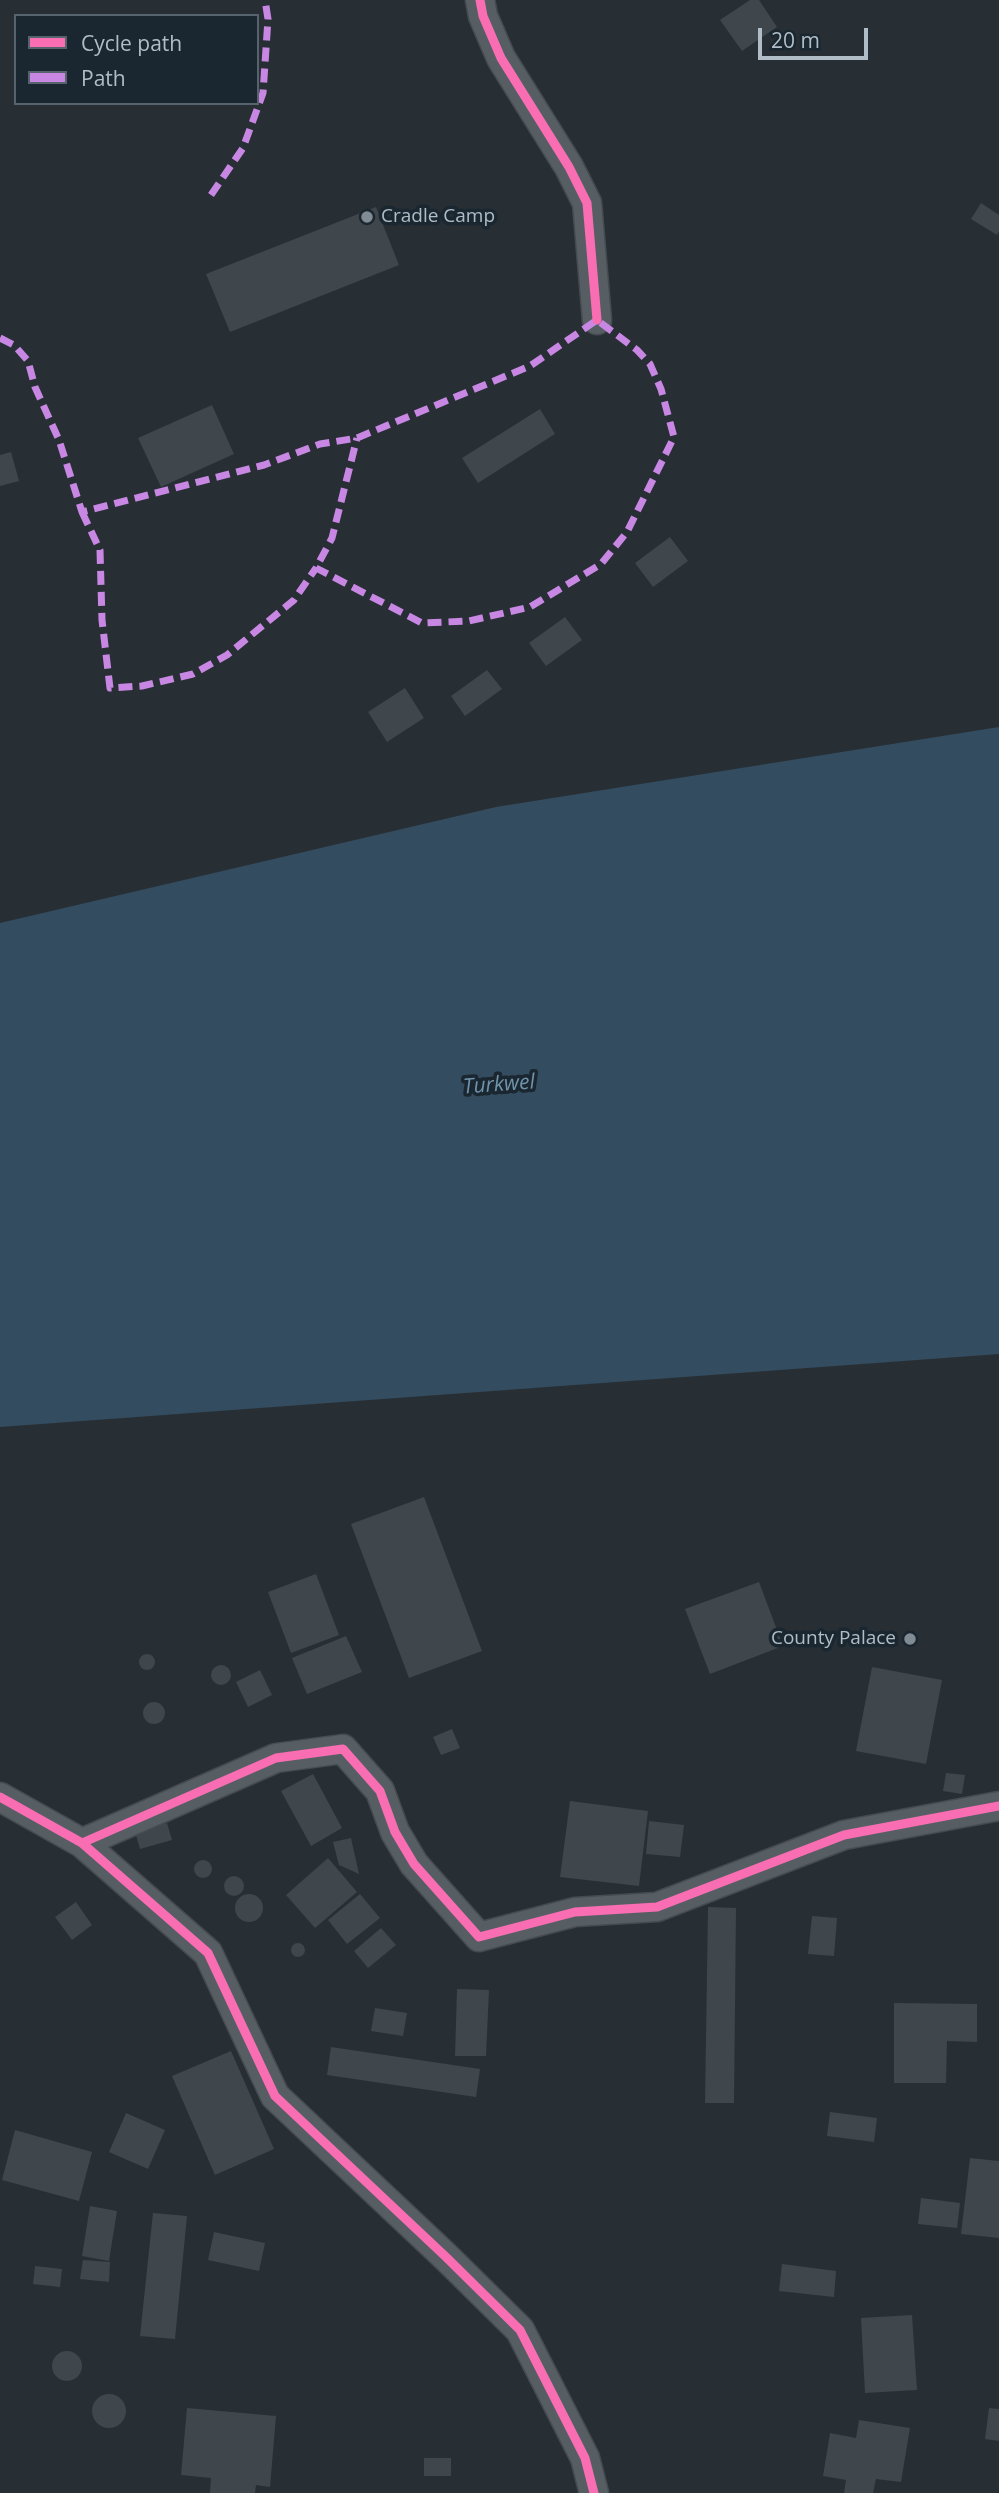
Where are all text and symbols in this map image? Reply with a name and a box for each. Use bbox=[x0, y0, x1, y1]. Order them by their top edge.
legend bbox=[14, 14, 259, 105]
scale bar bbox=[761, 14, 871, 58]
text: 20 m bbox=[771, 26, 820, 54]
text: Cycle path bbox=[81, 29, 182, 57]
text: Path bbox=[81, 64, 126, 92]
place label: Cradle Camp bbox=[381, 206, 495, 228]
marker: Cradle Camp bbox=[359, 209, 375, 225]
water label: Turkwel bbox=[462, 1070, 536, 1100]
place label: County Palace bbox=[771, 1628, 896, 1650]
marker: County Palace bbox=[902, 1631, 918, 1647]

